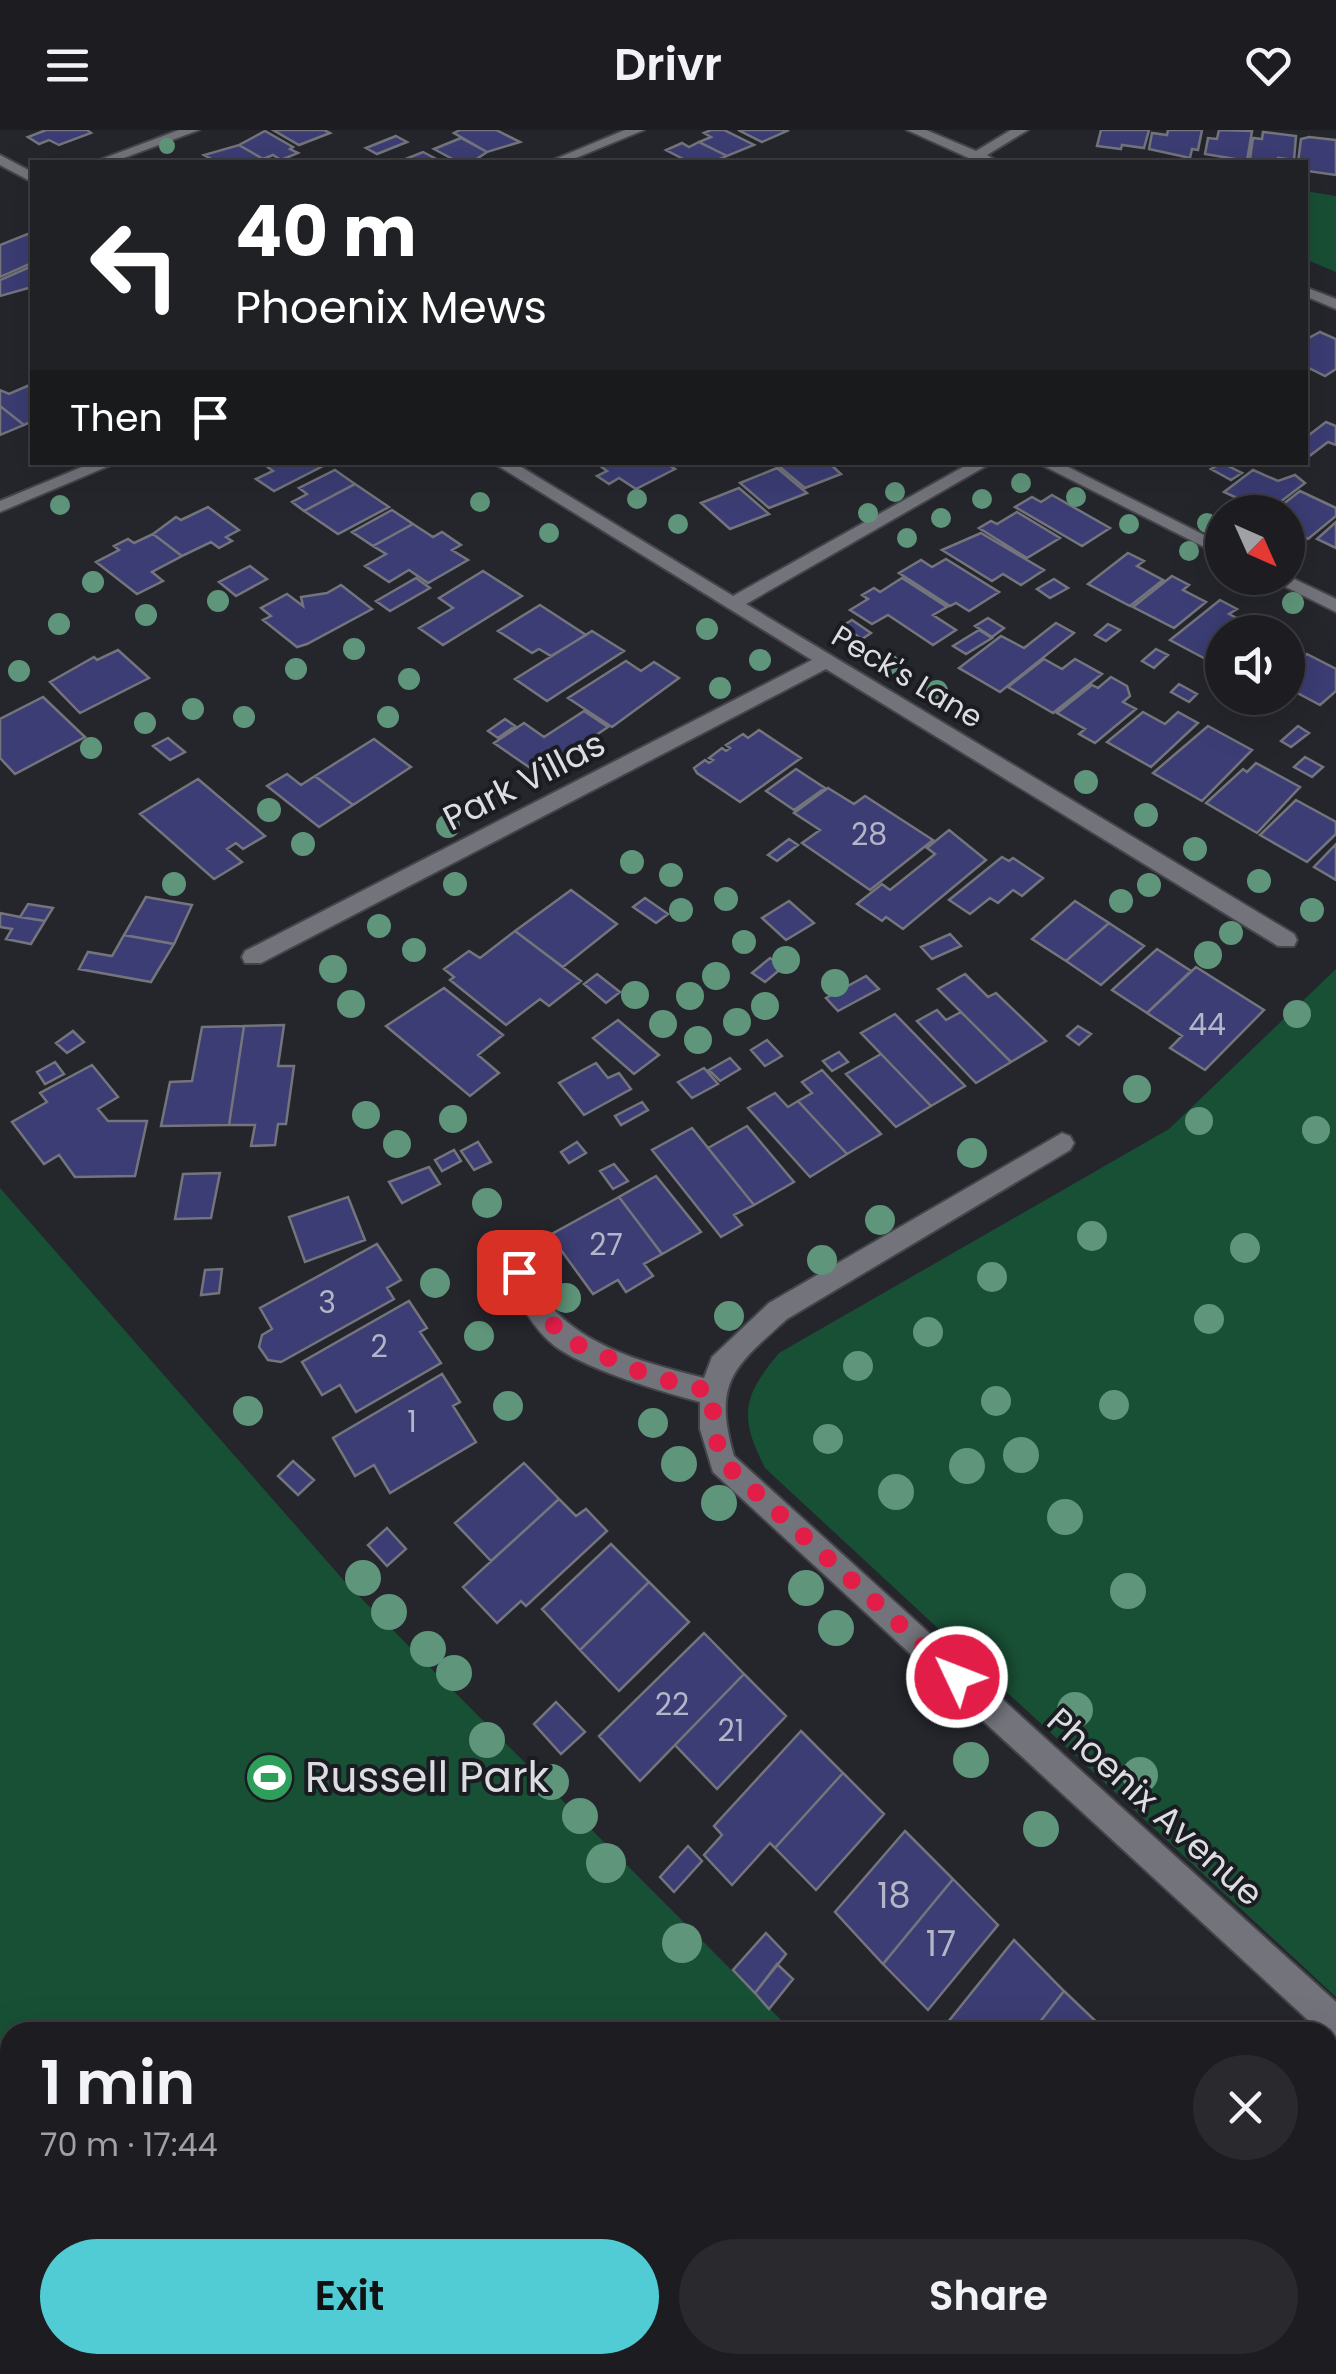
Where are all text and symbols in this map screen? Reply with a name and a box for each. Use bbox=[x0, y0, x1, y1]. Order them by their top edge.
text: Drivr bbox=[614, 33, 722, 96]
icon: menu bbox=[40, 38, 95, 93]
icon: heart bbox=[1241, 38, 1296, 93]
text: 40 m bbox=[235, 182, 417, 281]
icon: left bbox=[70, 200, 200, 330]
text: Phoenix Mews bbox=[235, 276, 547, 339]
icon: arrive bbox=[183, 390, 238, 445]
text: Then bbox=[70, 391, 163, 444]
north arrow bbox=[1205, 495, 1305, 595]
map controls bbox=[1205, 495, 1305, 715]
street label: Peck's Lane bbox=[824, 615, 991, 739]
button: sound bbox=[1205, 615, 1305, 715]
street label: Park Villas bbox=[434, 719, 613, 842]
house number: 28 bbox=[851, 813, 887, 856]
house number: 44 bbox=[1188, 1003, 1226, 1046]
house number: 27 bbox=[589, 1223, 623, 1266]
pin bbox=[477, 1230, 562, 1315]
icon: arrive bbox=[492, 1245, 547, 1300]
house number: 3 bbox=[318, 1281, 336, 1324]
house number: 2 bbox=[370, 1325, 388, 1368]
house number: 1 bbox=[407, 1400, 417, 1443]
position arrow bbox=[905, 1625, 1009, 1729]
house number: 22 bbox=[655, 1683, 689, 1726]
street label: Phoenix Avenue bbox=[1037, 1696, 1274, 1917]
house number: 21 bbox=[718, 1709, 744, 1752]
place label: Russell Park bbox=[305, 1748, 550, 1807]
sports icon: Russell Park bbox=[244, 1751, 296, 1803]
house number: 18 bbox=[877, 1871, 911, 1920]
house number: 17 bbox=[926, 1919, 956, 1968]
text: 1 min bbox=[40, 2041, 195, 2125]
button: close bbox=[1193, 2055, 1298, 2160]
text: 70 m · 17:44 bbox=[40, 2122, 218, 2167]
button: Exit bbox=[40, 2239, 659, 2354]
button: Share bbox=[679, 2239, 1298, 2354]

